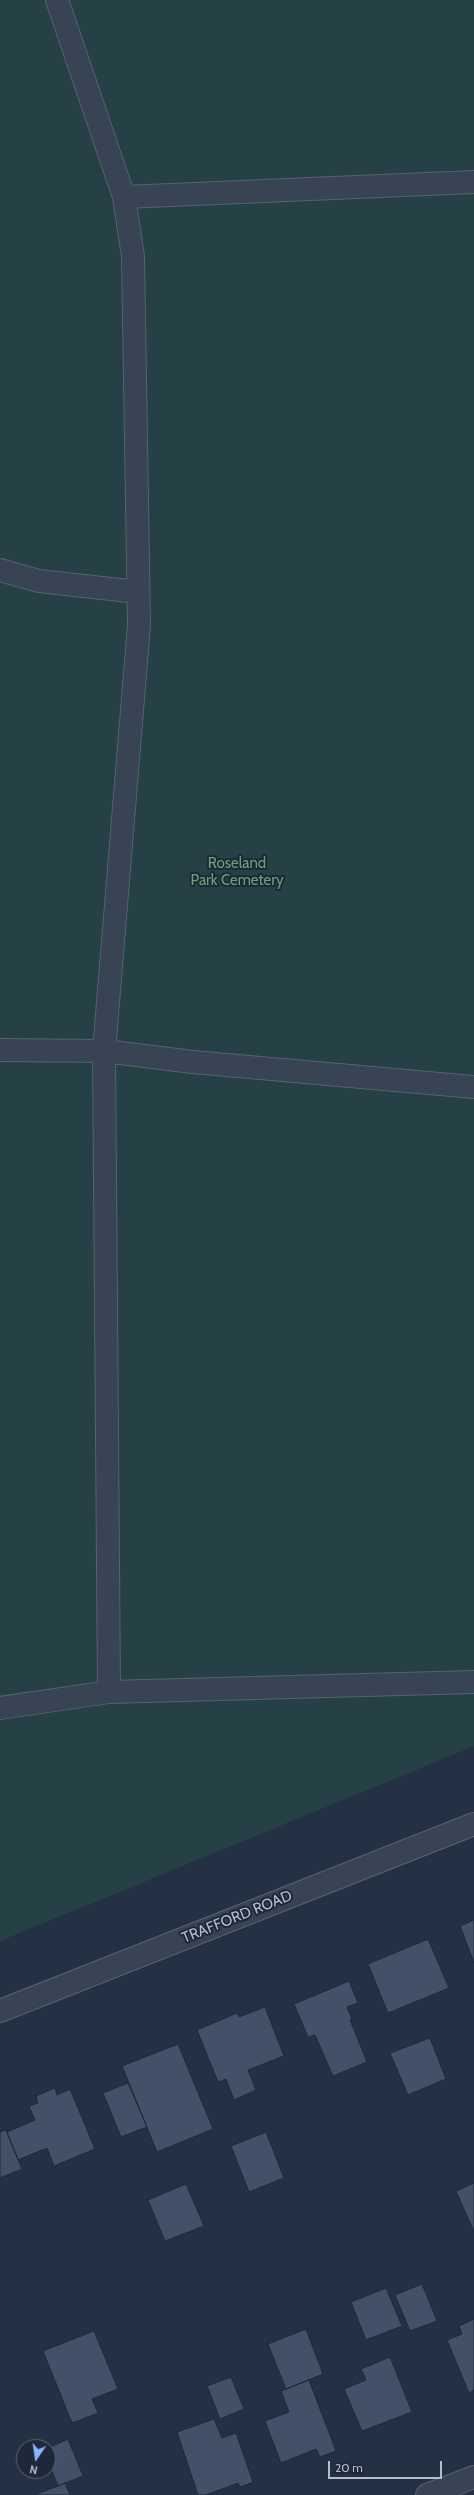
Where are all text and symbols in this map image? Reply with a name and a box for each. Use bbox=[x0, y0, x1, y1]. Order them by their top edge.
park label: Roseland Park Cemetery bbox=[191, 855, 283, 890]
street label: TRAFFORD ROAD bbox=[179, 1887, 295, 1947]
north arrow bbox=[16, 2439, 56, 2479]
scale bar bbox=[330, 2453, 444, 2479]
text: 20 m bbox=[335, 2460, 363, 2475]
text: N bbox=[28, 2462, 39, 2477]

